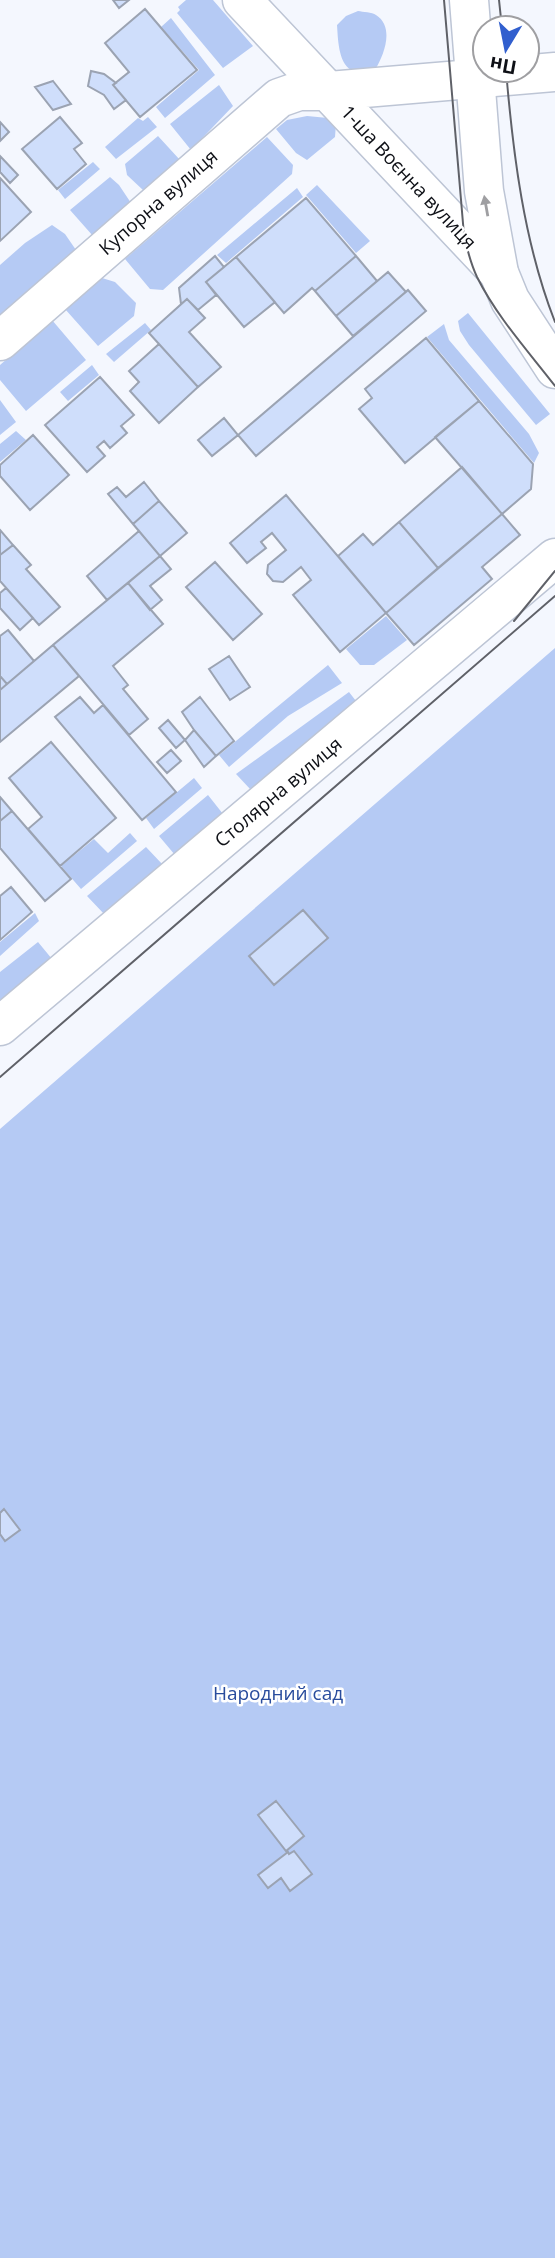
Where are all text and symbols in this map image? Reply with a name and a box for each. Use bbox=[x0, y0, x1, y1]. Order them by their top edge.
north arrow bbox=[471, 14, 541, 84]
text: Пн bbox=[488, 51, 518, 81]
street label: 1-ша Воєнна вулиця bbox=[335, 99, 483, 255]
street label: Купорна вулиця bbox=[93, 143, 223, 261]
one-way arrow bbox=[480, 195, 491, 217]
street label: Столярна вулиця bbox=[209, 731, 347, 853]
park label: Народний сад bbox=[213, 1680, 343, 1706]

